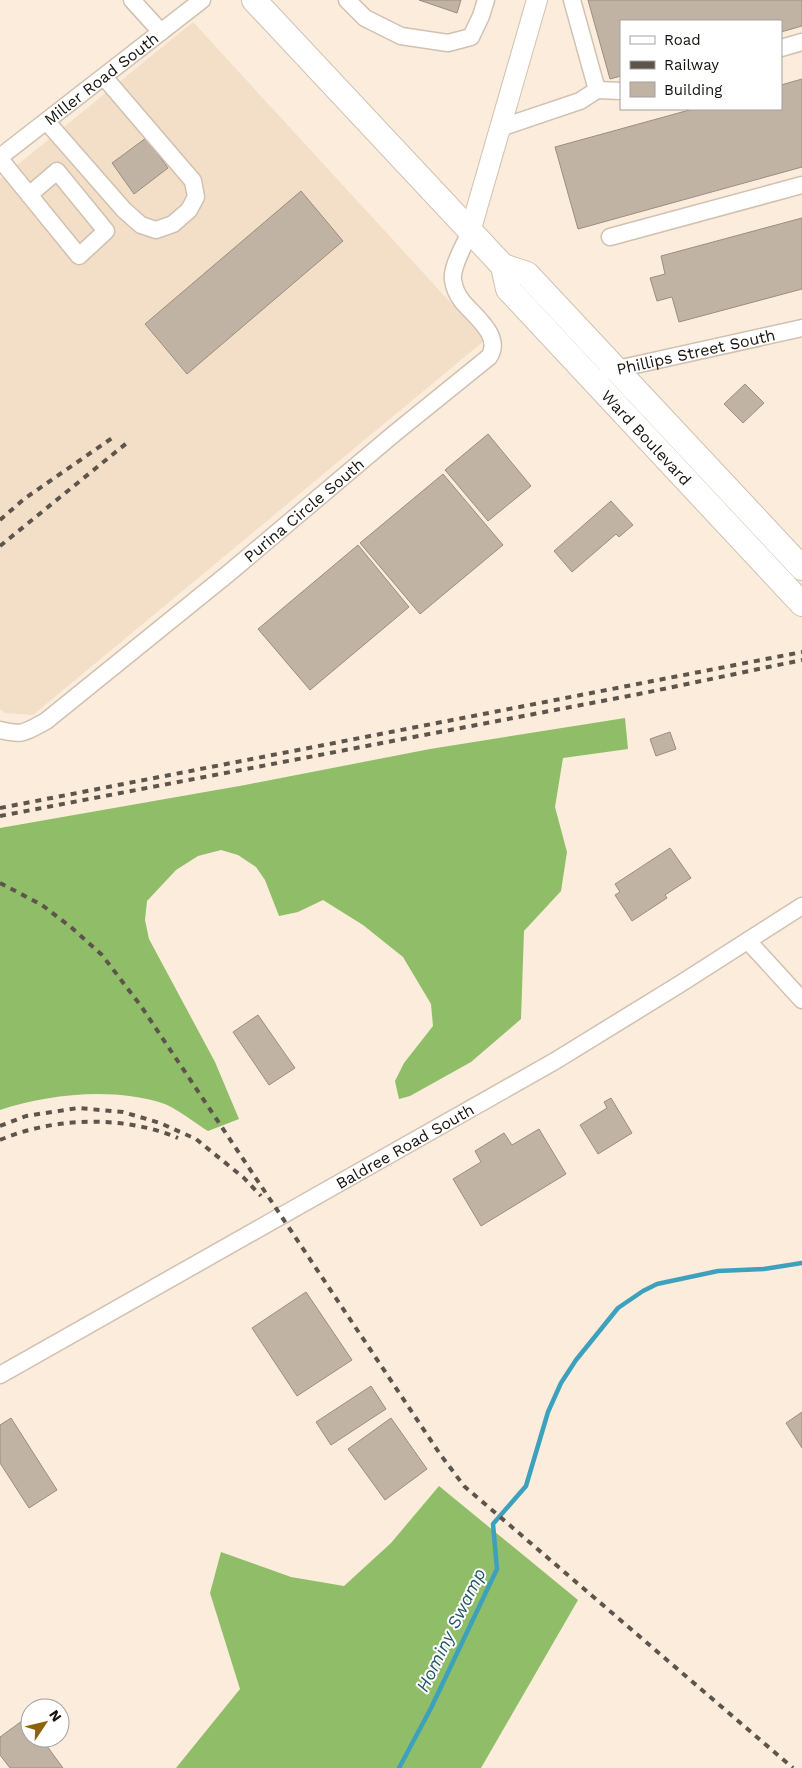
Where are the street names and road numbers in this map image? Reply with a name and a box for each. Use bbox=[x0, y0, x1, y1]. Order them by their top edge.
street label: Miller Road South bbox=[40, 29, 162, 129]
street label: Phillips Street South bbox=[615, 325, 777, 379]
street label: Ward Boulevard bbox=[597, 386, 695, 489]
street label: Purina Circle South bbox=[240, 454, 368, 566]
street label: Baldree Road South bbox=[333, 1100, 477, 1193]

